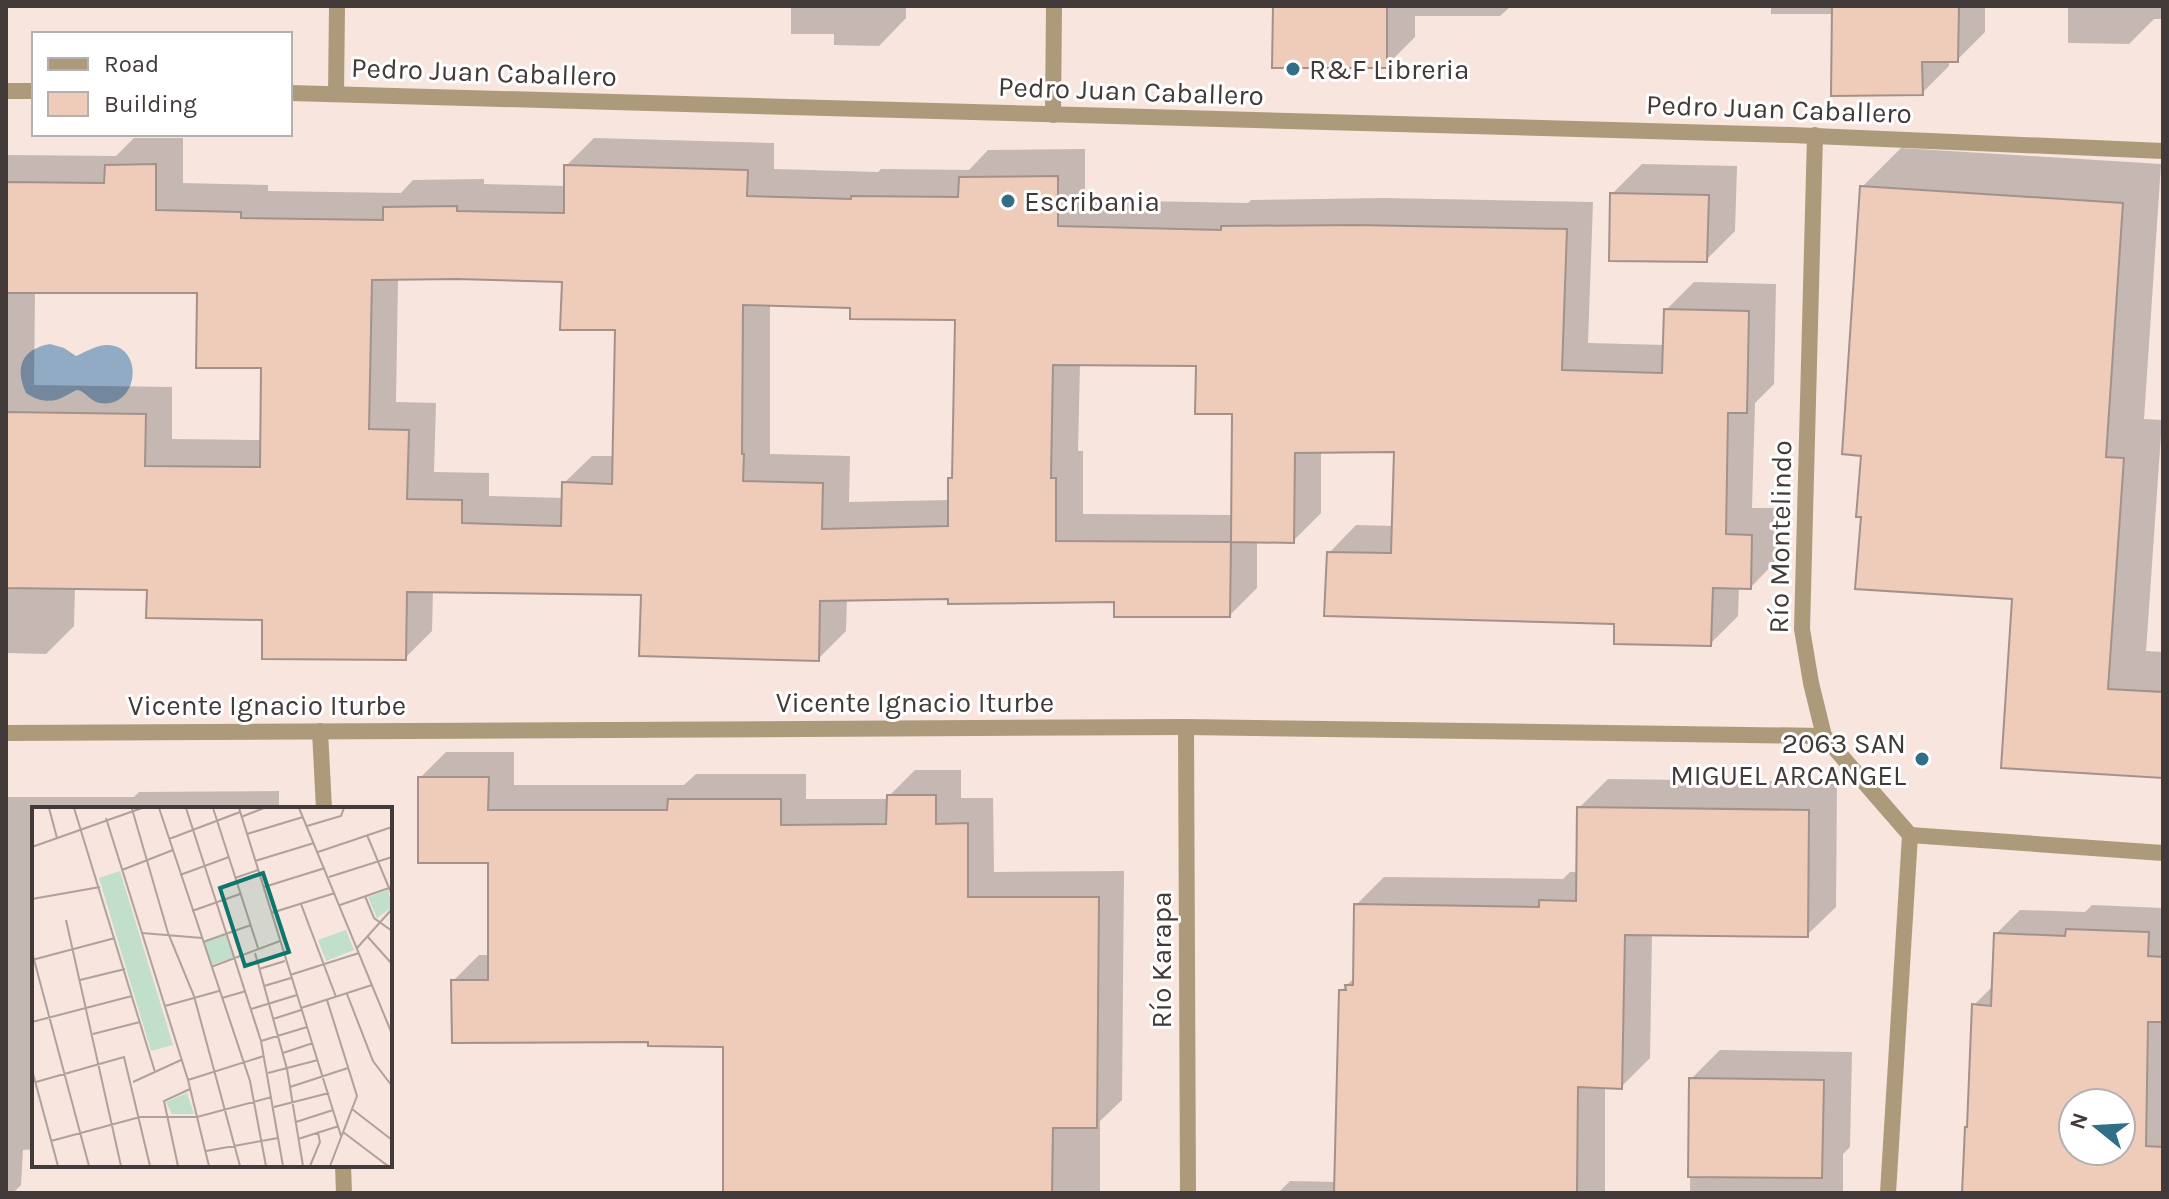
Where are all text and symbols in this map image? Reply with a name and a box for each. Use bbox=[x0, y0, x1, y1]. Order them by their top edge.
legend bbox=[32, 32, 292, 136]
text: Road bbox=[104, 50, 159, 78]
street label: Pedro Juan Caballero bbox=[351, 51, 617, 93]
place label: R&F Libreria bbox=[1309, 53, 1469, 86]
marker: R&F Libreria bbox=[1284, 60, 1302, 78]
street label: Pedro Juan Caballero bbox=[998, 70, 1264, 112]
street label: Pedro Juan Caballero bbox=[1646, 88, 1912, 130]
text: Building bbox=[104, 90, 197, 118]
place label: Escribania bbox=[1024, 185, 1160, 218]
marker: Escribania bbox=[999, 192, 1017, 210]
street label: Río Montelindo bbox=[1762, 440, 1798, 634]
street label: Vicente Ignacio Iturbe bbox=[776, 686, 1054, 719]
street label: Vicente Ignacio Iturbe bbox=[128, 689, 406, 722]
place label: 2063 SAN MIGUEL ARCANGEL bbox=[1670, 727, 1906, 792]
marker: 2063 SAN MIGUEL ARCANGEL bbox=[1913, 750, 1931, 768]
inset map bbox=[32, 807, 392, 1167]
street label: Río Karapa bbox=[1145, 891, 1178, 1029]
north arrow bbox=[2057, 1087, 2137, 1167]
text: N bbox=[2064, 1110, 2094, 1133]

